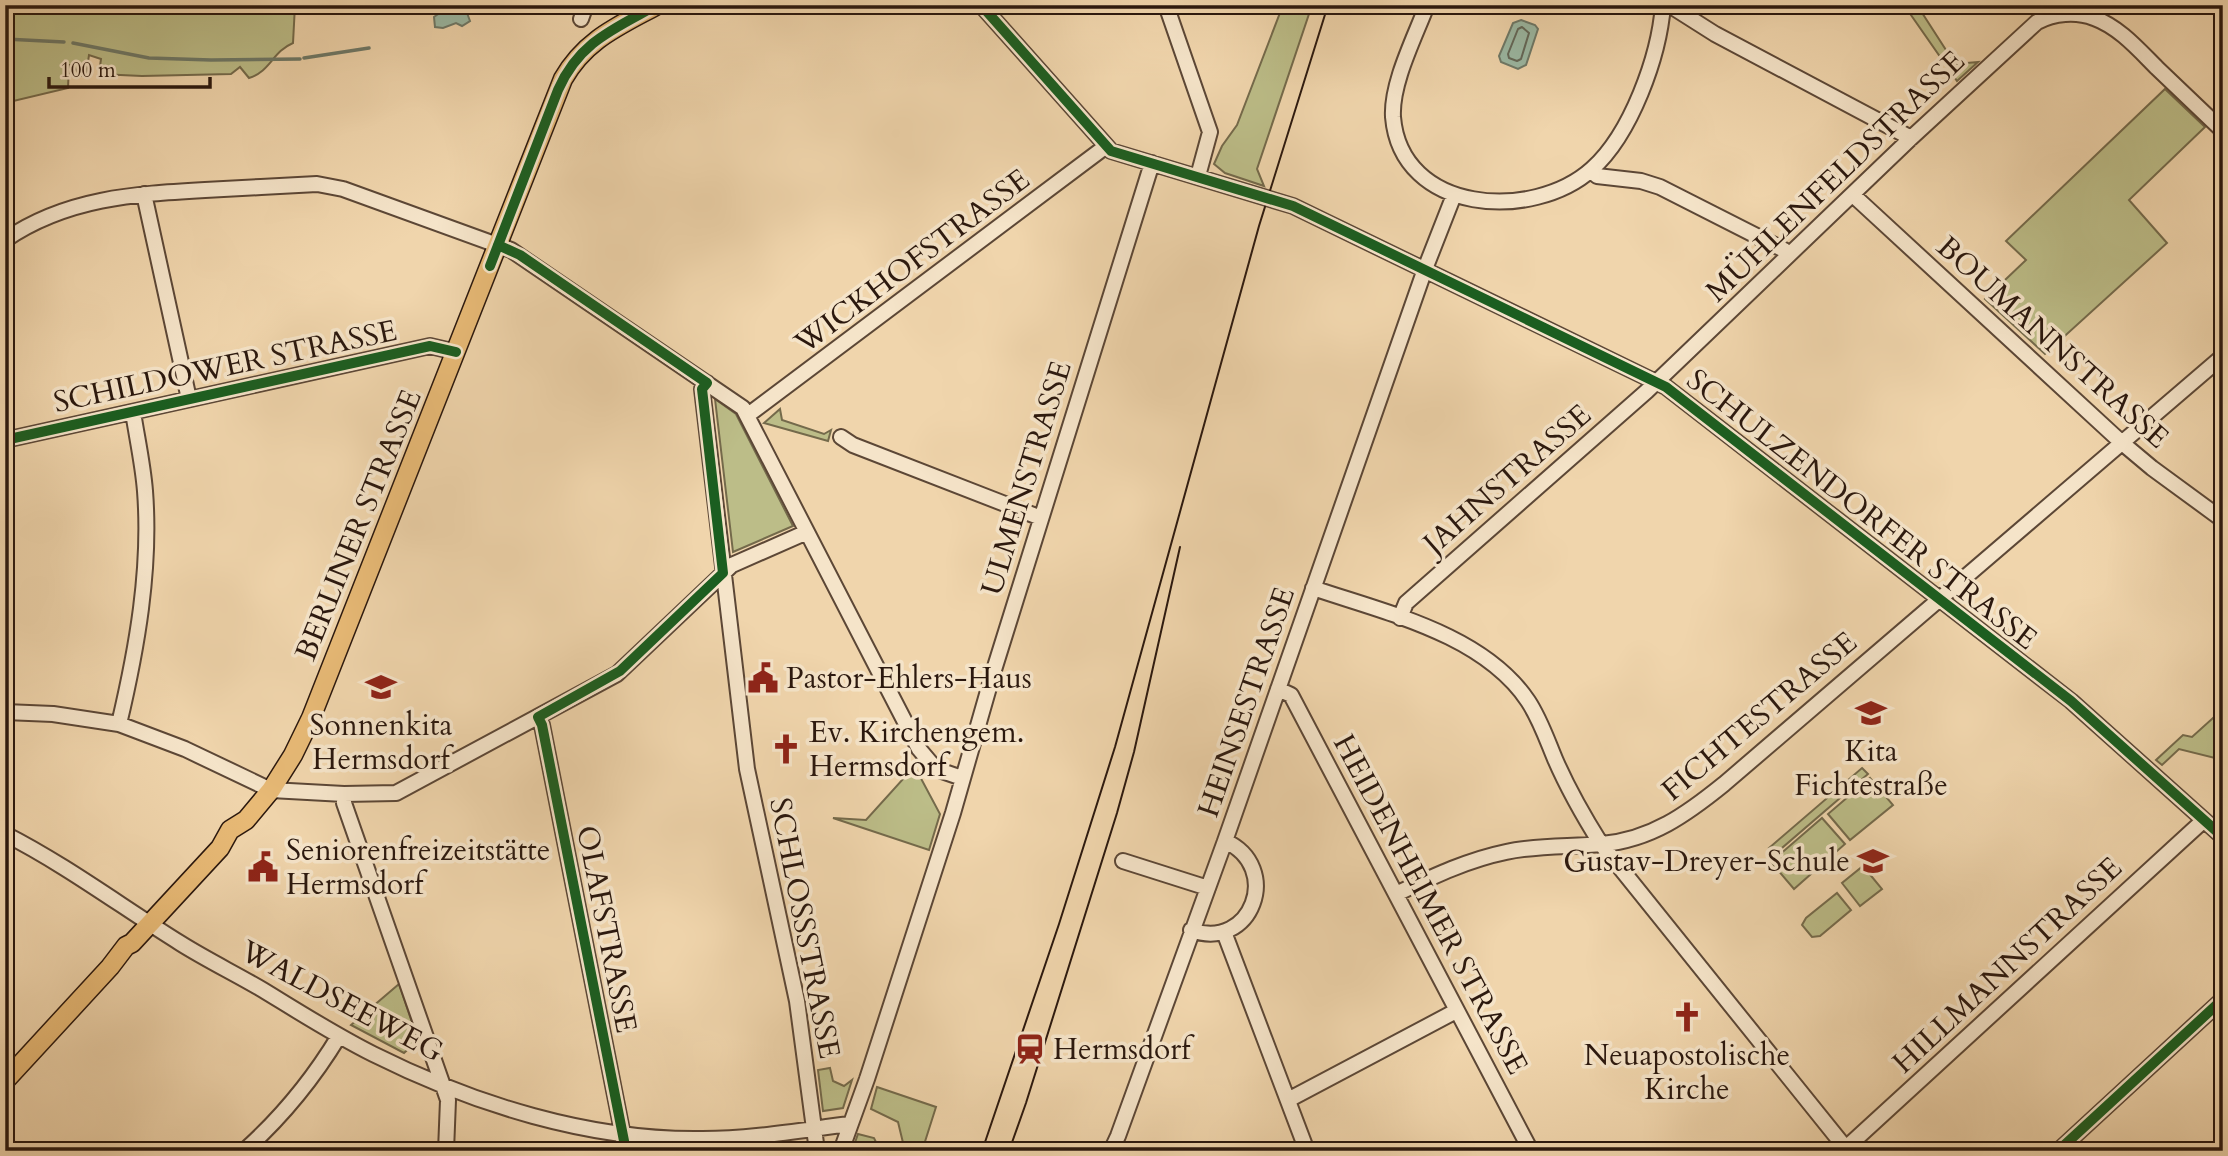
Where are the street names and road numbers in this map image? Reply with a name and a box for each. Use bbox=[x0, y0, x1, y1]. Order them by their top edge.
street label: MÜHLENFELDSTRASSE bbox=[1697, 41, 1974, 311]
street label: WICKHOFSTRASSE bbox=[786, 159, 1038, 364]
street label: BOUMANNSTRASSE bbox=[1928, 227, 2178, 458]
street label: SCHILDOWER STRASSE bbox=[50, 310, 401, 423]
street label: ULMENSTRASSE bbox=[971, 356, 1082, 600]
street label: SCHULZENDORFER STRASSE bbox=[1678, 359, 2045, 659]
street label: BERLINER STRASSE bbox=[285, 384, 432, 667]
street label: JAHNSTRASSE bbox=[1412, 395, 1600, 566]
street label: HEINSESTRASSE bbox=[1188, 582, 1305, 823]
street label: FICHTESTRASSE bbox=[1653, 622, 1866, 810]
street label: HEIDENHEIMER STRASSE bbox=[1323, 727, 1538, 1081]
street label: SCHLOSSSTRASSE bbox=[759, 794, 850, 1062]
street label: OLAFSTRASSE bbox=[566, 822, 647, 1036]
street label: HILLMANNSTRASSE bbox=[1884, 848, 2131, 1083]
street label: WALDSEEWEG bbox=[232, 930, 451, 1072]

